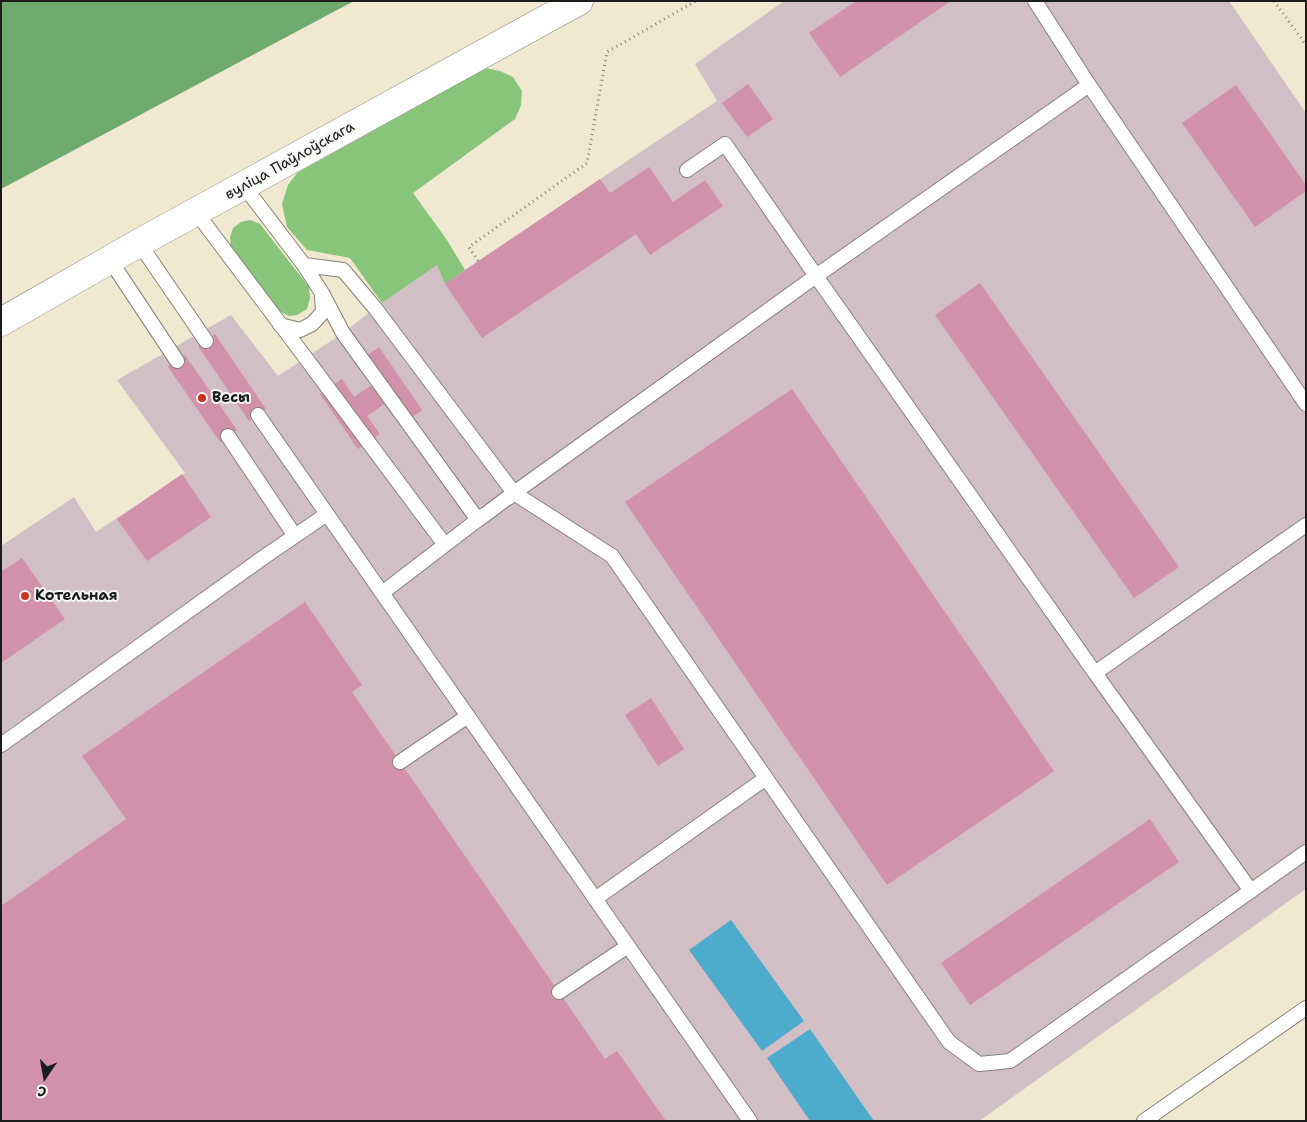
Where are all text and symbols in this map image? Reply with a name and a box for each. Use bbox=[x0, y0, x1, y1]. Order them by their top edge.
street label: вуліца Паўлоўскага bbox=[222, 118, 358, 204]
place label: Весы bbox=[212, 389, 250, 407]
marker: Весы bbox=[196, 392, 208, 404]
place label: Котельная bbox=[35, 587, 118, 605]
marker: Котельная bbox=[19, 590, 31, 602]
north arrow bbox=[20, 1052, 70, 1102]
text: С bbox=[36, 1082, 48, 1101]

